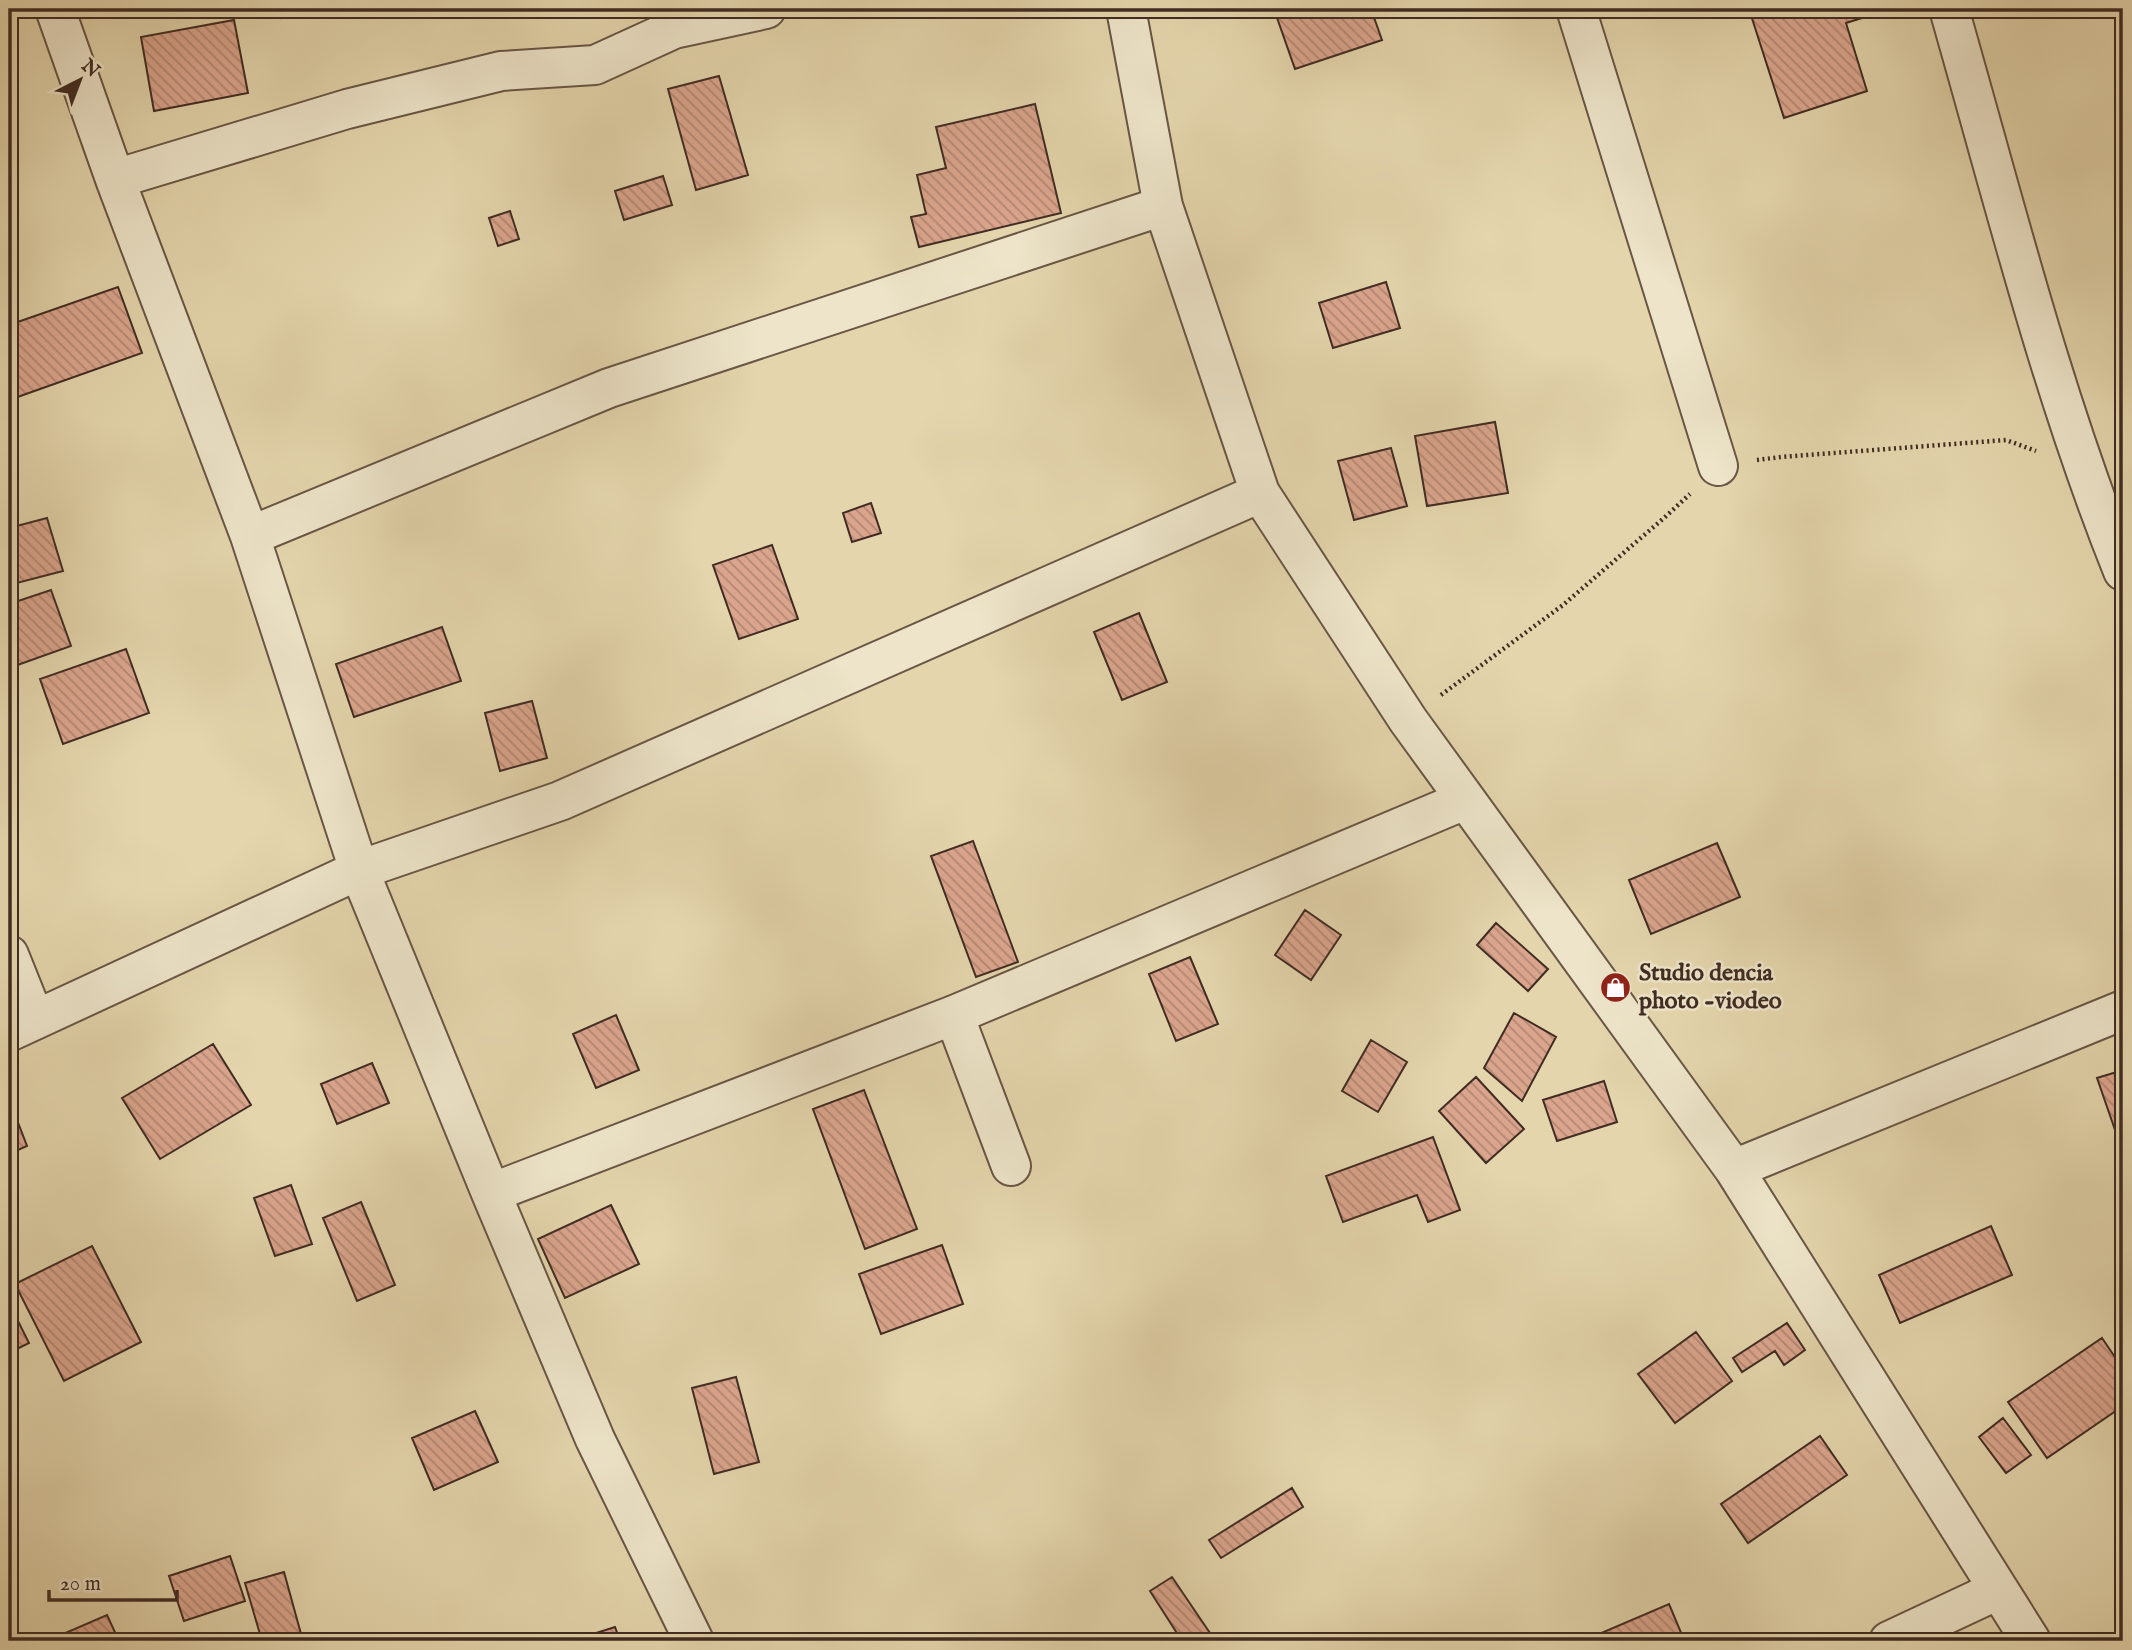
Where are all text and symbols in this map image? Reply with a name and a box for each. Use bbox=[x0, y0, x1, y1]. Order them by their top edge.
north arrow bbox=[46, 46, 116, 116]
text: N bbox=[75, 54, 105, 84]
place label: Studio dencia photo -viodeo bbox=[1638, 958, 1782, 1017]
shop icon: Studio dencia photo -viodeo bbox=[1599, 970, 1633, 1004]
scale bar bbox=[49, 1559, 177, 1603]
text: 20 m bbox=[60, 1571, 101, 1598]

